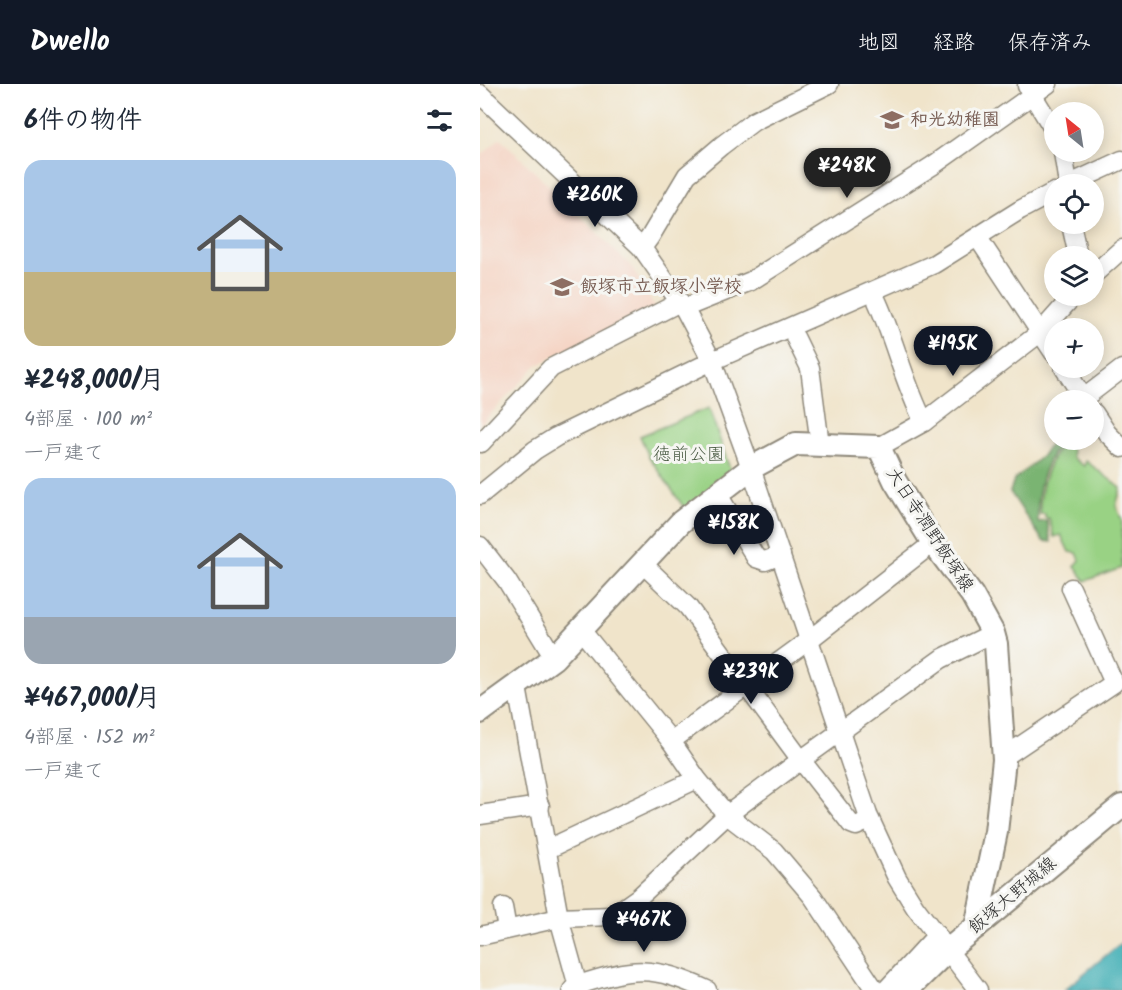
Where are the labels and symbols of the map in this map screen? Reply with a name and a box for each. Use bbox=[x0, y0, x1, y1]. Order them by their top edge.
north arrow bbox=[1044, 102, 1104, 162]
place label: 和光幼稚園 bbox=[910, 106, 1000, 135]
school or university icon: 和光幼稚園 bbox=[879, 107, 905, 133]
pin: ¥248K bbox=[805, 148, 889, 199]
pin: ¥260K bbox=[553, 177, 637, 228]
place label: 飯塚市立飯塚小学校 bbox=[580, 273, 742, 302]
school or university icon: 飯塚市立飯塚小学校 bbox=[549, 274, 575, 300]
pin: ¥195K bbox=[911, 326, 995, 377]
park label: 徳前公園 bbox=[653, 441, 725, 470]
street label: 大日寺潤野飯塚線 bbox=[878, 462, 980, 598]
pin: ¥158K bbox=[692, 505, 776, 556]
pin: ¥239K bbox=[709, 654, 793, 705]
street label: 飯塚大野城線 bbox=[962, 850, 1064, 942]
pin: ¥467K bbox=[602, 902, 686, 953]

